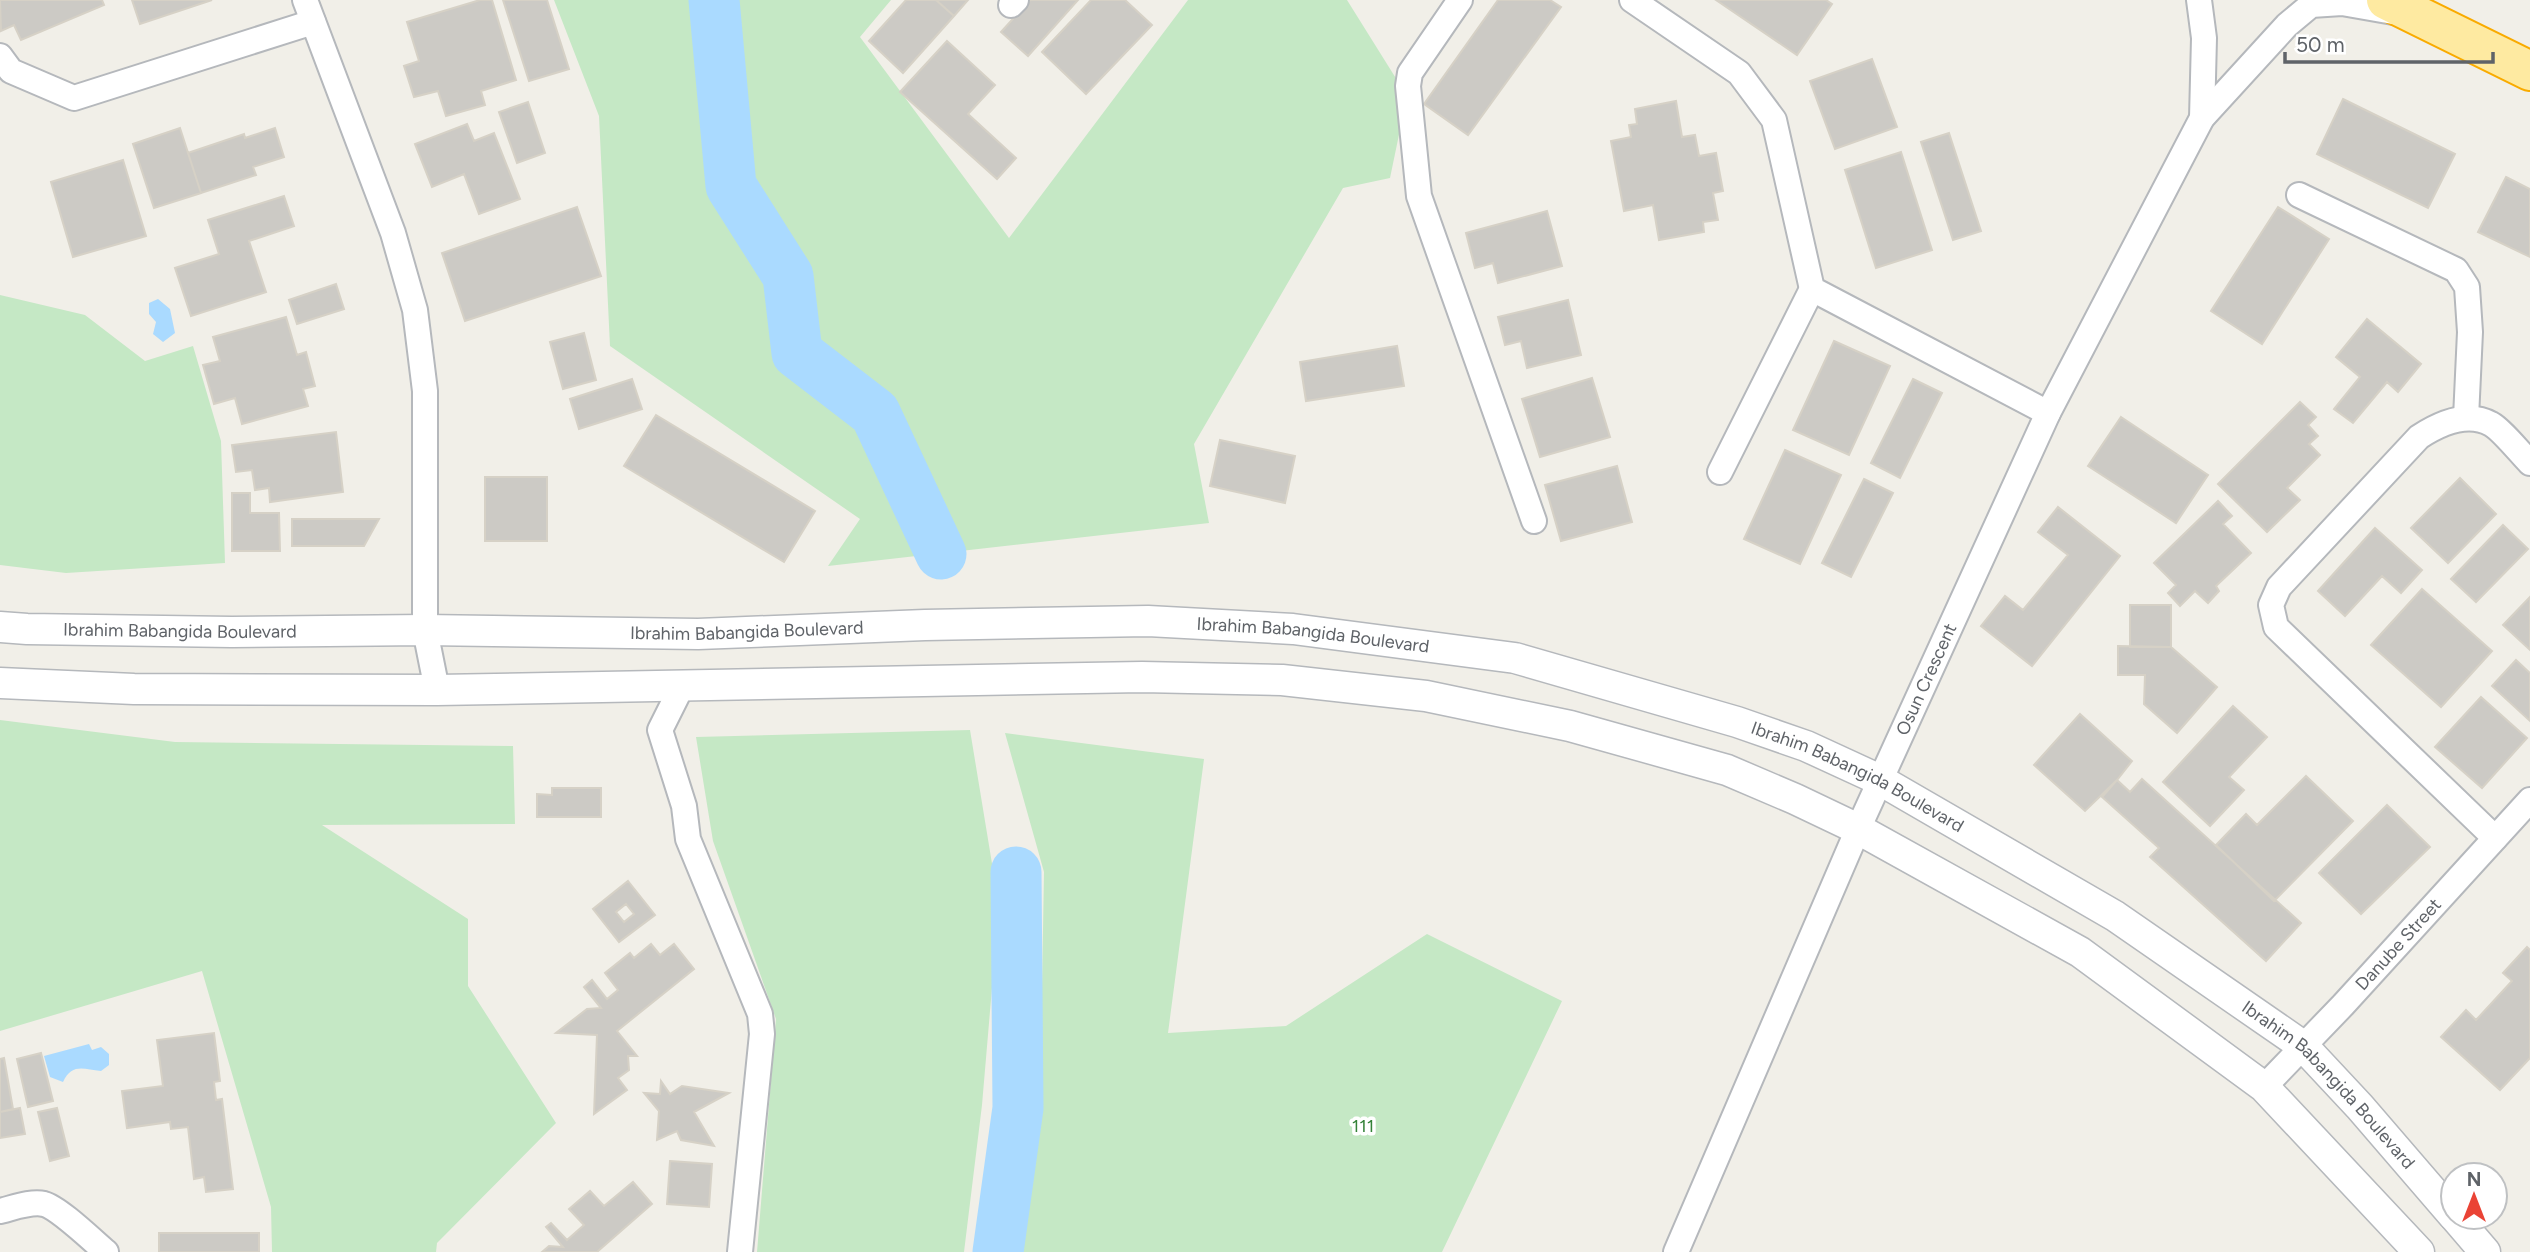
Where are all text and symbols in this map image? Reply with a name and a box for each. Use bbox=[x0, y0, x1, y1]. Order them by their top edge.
scale bar bbox=[2285, 21, 2493, 65]
text: 50 m bbox=[2296, 32, 2345, 57]
street label: Ibrahim Babangida Boulevard bbox=[1196, 613, 1431, 658]
street label: Ibrahim Babangida Boulevard bbox=[630, 616, 864, 645]
street label: Ibrahim Babangida Boulevard bbox=[63, 619, 297, 643]
street label: Osun Crescent bbox=[1891, 620, 1961, 739]
street label: Ibrahim Babangida Boulevard bbox=[1748, 717, 1968, 837]
street label: Danube Street bbox=[2351, 894, 2446, 995]
street label: Ibrahim Babangida Boulevard bbox=[2238, 996, 2419, 1174]
park label: 111 bbox=[1352, 1115, 1374, 1137]
north arrow bbox=[2439, 1161, 2509, 1231]
text: N bbox=[2467, 1168, 2481, 1191]

